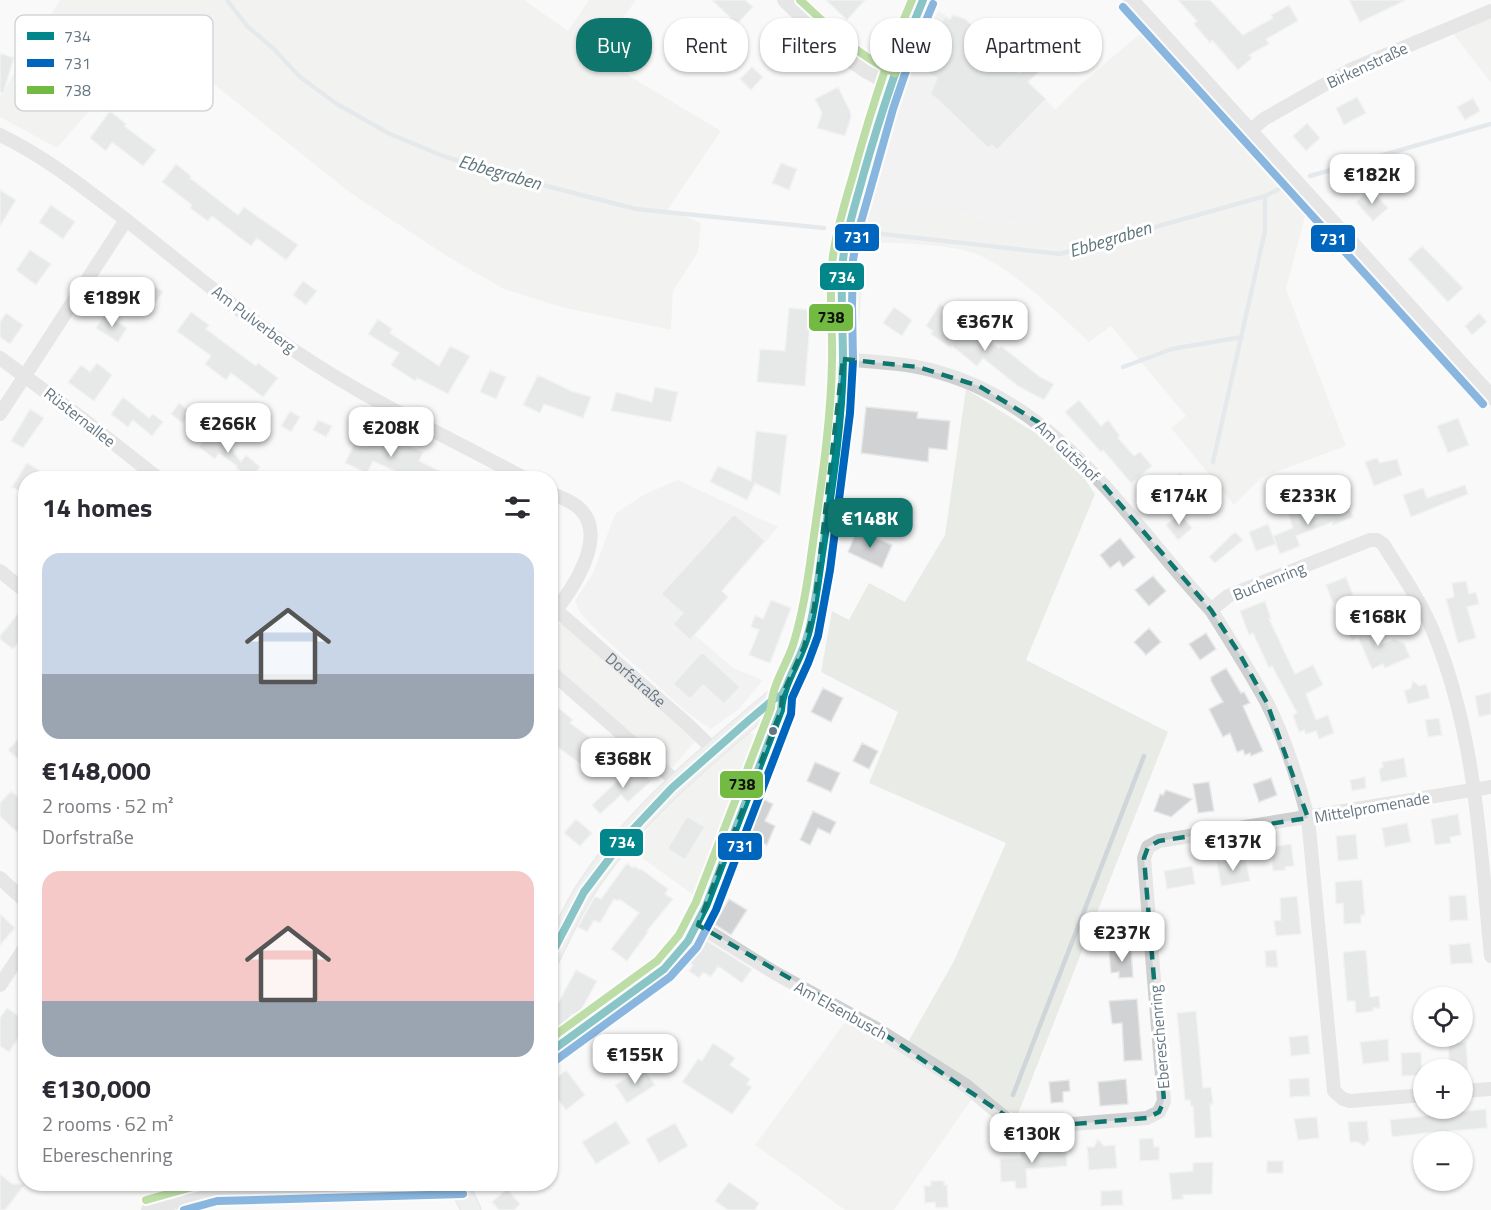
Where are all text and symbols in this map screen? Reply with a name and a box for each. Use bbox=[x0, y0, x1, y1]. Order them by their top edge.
legend bbox=[15, 15, 213, 111]
chip: Buy bbox=[576, 18, 652, 72]
chip: Rent bbox=[664, 18, 748, 72]
chip: Filters bbox=[760, 18, 858, 72]
chip: New bbox=[870, 18, 952, 72]
chip: Apartment bbox=[964, 18, 1102, 72]
text: 734 bbox=[64, 24, 91, 48]
street label: Birkenstraße bbox=[1323, 36, 1411, 94]
text: 731 bbox=[64, 51, 91, 75]
text: 738 bbox=[64, 78, 91, 102]
water label: Ebbegraben bbox=[456, 147, 545, 197]
pin: €182K bbox=[1330, 154, 1414, 205]
text: €182K bbox=[1344, 158, 1400, 189]
water label: Ebbegraben bbox=[1066, 213, 1155, 264]
line badge: 731 bbox=[834, 223, 880, 252]
line badge: 731 bbox=[1310, 224, 1356, 253]
text: 731 bbox=[844, 225, 870, 249]
text: 731 bbox=[1320, 227, 1346, 251]
line badge: 734 bbox=[819, 262, 865, 291]
text: 734 bbox=[829, 265, 855, 289]
pin: €189K bbox=[70, 277, 154, 328]
street label: Am Pulverberg bbox=[207, 279, 301, 359]
text: €189K bbox=[84, 281, 140, 312]
pin: €367K bbox=[943, 301, 1027, 352]
line badge: 738 bbox=[808, 303, 854, 332]
text: 738 bbox=[818, 305, 844, 329]
text: €367K bbox=[957, 305, 1013, 336]
street label: Rüsternallee bbox=[39, 381, 121, 453]
pin: €266K bbox=[186, 403, 270, 454]
text: €266K bbox=[200, 407, 256, 438]
pin: €208K bbox=[349, 407, 433, 458]
text: €208K bbox=[363, 411, 419, 442]
street label: Am Gutshof bbox=[1030, 415, 1106, 488]
pin: €174K bbox=[1137, 475, 1221, 526]
pin: €233K bbox=[1266, 475, 1350, 526]
text: €174K bbox=[1151, 479, 1207, 510]
text: €233K bbox=[1280, 479, 1336, 510]
text: 14 homes bbox=[42, 488, 152, 527]
icon: filters bbox=[501, 491, 534, 524]
pin: €148K bbox=[828, 498, 912, 549]
text: €148K bbox=[842, 502, 898, 533]
street label: Buchenring bbox=[1229, 556, 1309, 606]
icon: home bbox=[234, 592, 342, 700]
pin: €168K bbox=[1336, 596, 1420, 647]
text: €168K bbox=[1350, 600, 1406, 631]
street label: Dorfstraße bbox=[600, 646, 672, 713]
unlabelled marker bbox=[767, 725, 779, 737]
pin: €368K bbox=[581, 738, 665, 789]
text: €368K bbox=[595, 742, 651, 773]
text: €148,000 bbox=[42, 751, 151, 790]
line badge: 738 bbox=[719, 770, 764, 799]
text: 738 bbox=[729, 772, 755, 796]
street label: Mittelpromenade bbox=[1312, 785, 1432, 829]
text: 2 rooms · 52 m² bbox=[42, 790, 174, 821]
text: Dorfstraße bbox=[42, 821, 134, 852]
pin: €137K bbox=[1191, 821, 1275, 872]
text: €137K bbox=[1205, 825, 1261, 856]
line badge: 734 bbox=[599, 828, 644, 857]
text: 734 bbox=[609, 830, 635, 854]
line badge: 731 bbox=[717, 832, 763, 861]
text: 731 bbox=[727, 834, 753, 858]
icon: home bbox=[234, 910, 342, 1018]
pin: €237K bbox=[1080, 912, 1164, 963]
text: €237K bbox=[1094, 916, 1150, 947]
street label: Am Elsenbusch bbox=[790, 975, 892, 1045]
street label: Ebereschenring bbox=[1142, 984, 1176, 1090]
map controls bbox=[1413, 987, 1473, 1191]
button: locate bbox=[1413, 987, 1473, 1047]
pin: €155K bbox=[593, 1034, 677, 1085]
text: €155K bbox=[607, 1038, 663, 1069]
button: + bbox=[1413, 1059, 1473, 1119]
text: €130,000 bbox=[42, 1069, 151, 1108]
text: 2 rooms · 62 m² bbox=[42, 1108, 174, 1139]
pin: €130K bbox=[990, 1113, 1074, 1164]
text: €130K bbox=[1004, 1117, 1060, 1148]
button: − bbox=[1413, 1131, 1473, 1191]
text: Ebereschenring bbox=[42, 1139, 172, 1170]

